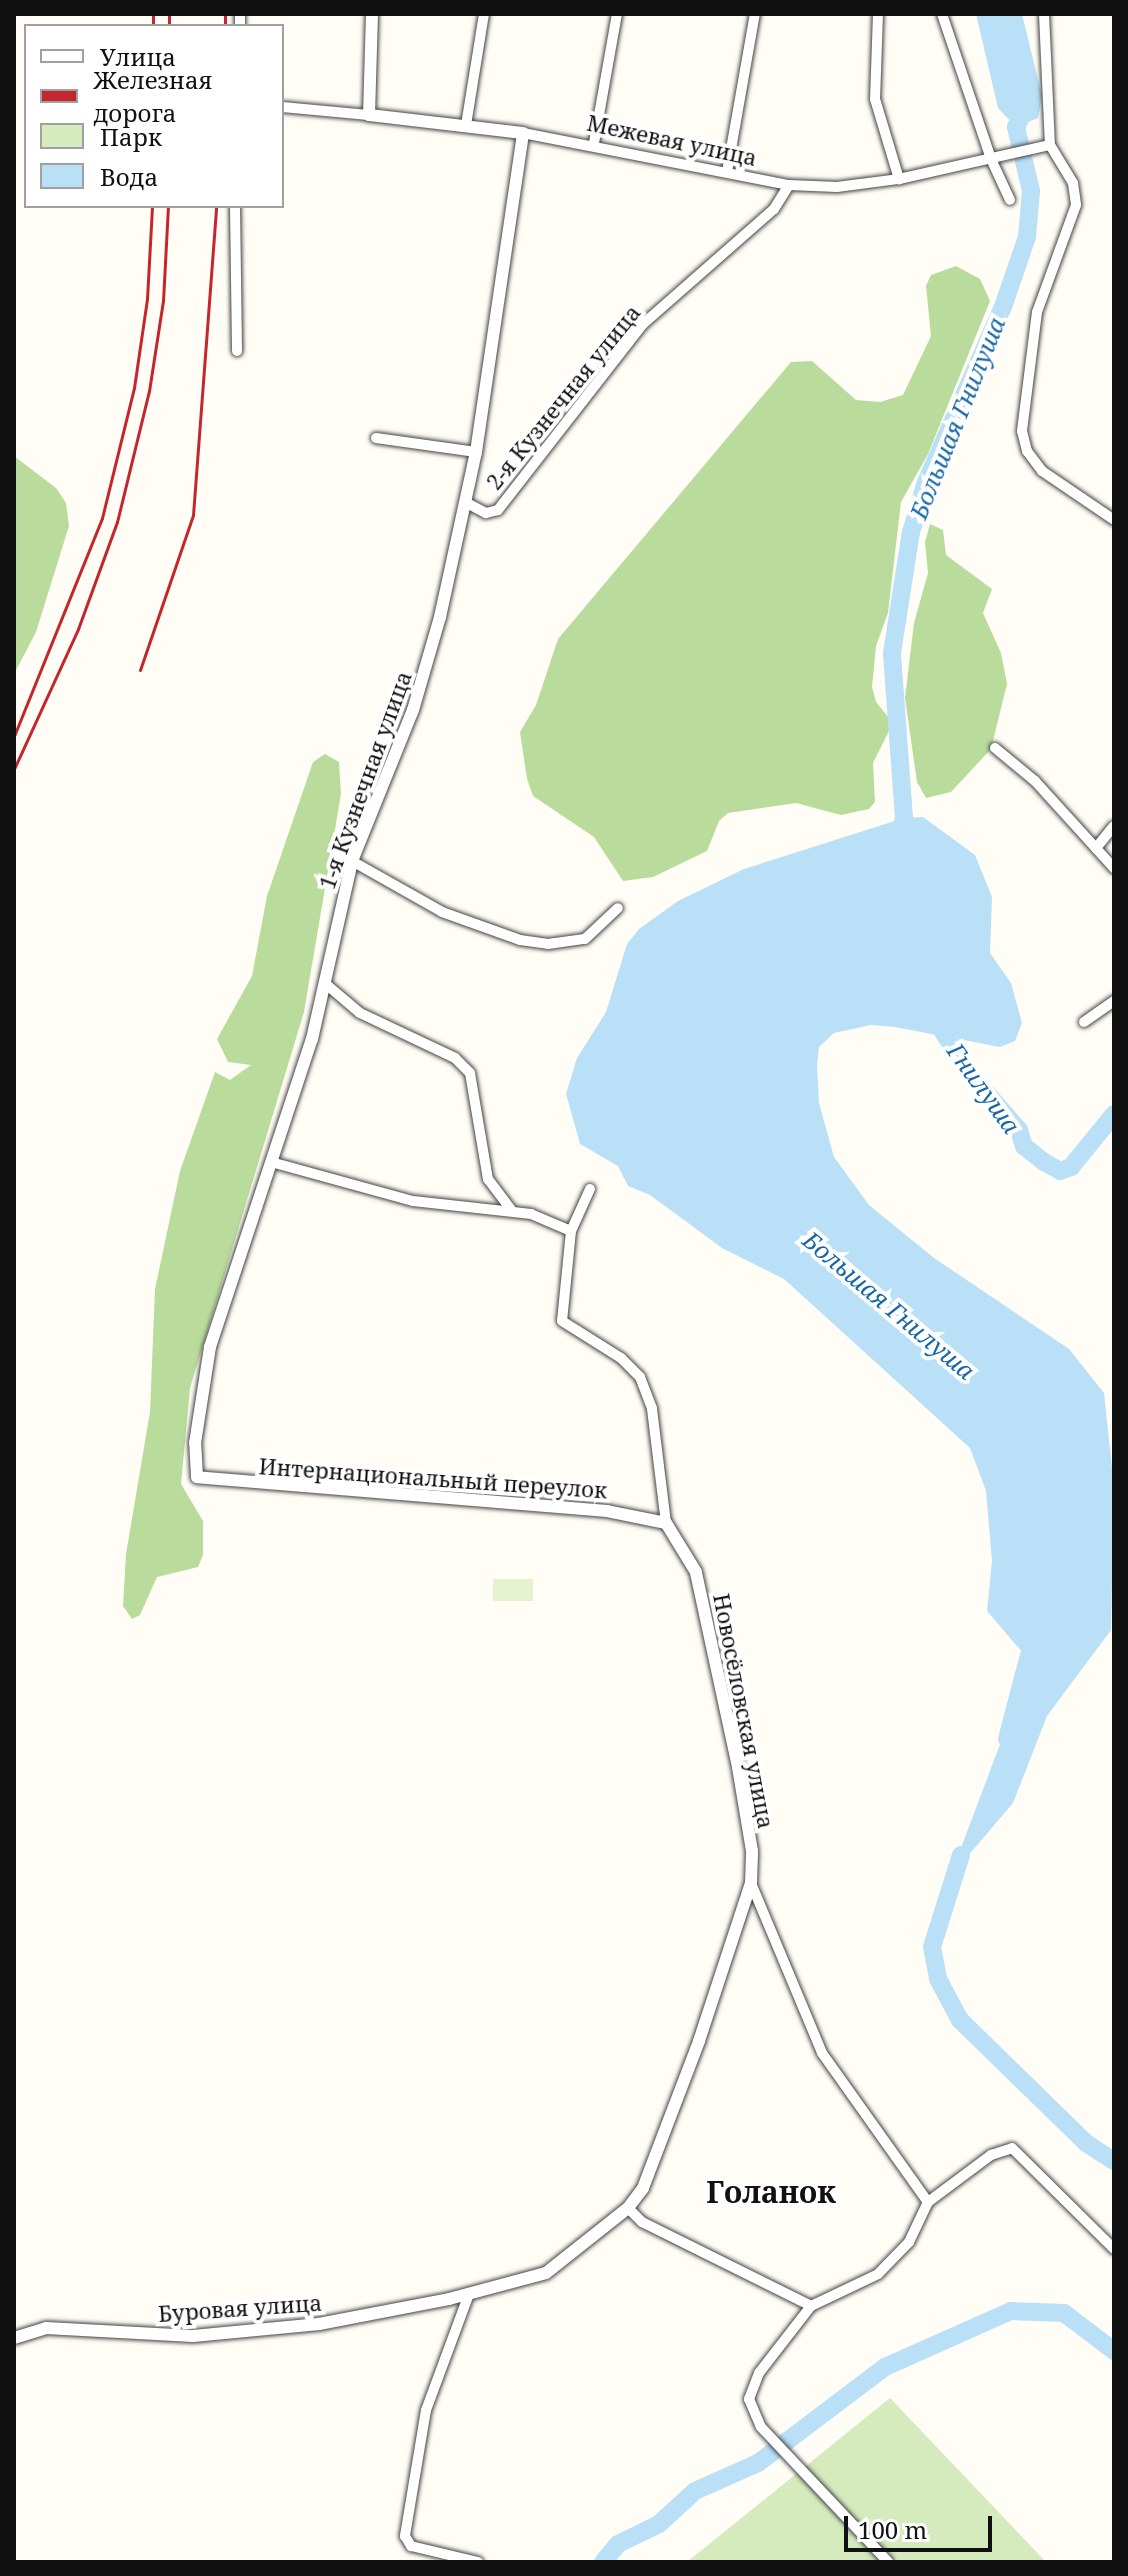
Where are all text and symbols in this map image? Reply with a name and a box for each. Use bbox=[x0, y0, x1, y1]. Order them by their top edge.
legend bbox=[24, 24, 284, 208]
text: Улица bbox=[100, 40, 176, 73]
text: Железная дорога bbox=[94, 63, 212, 129]
street label: Межевая улица bbox=[585, 109, 759, 171]
text: Парк bbox=[100, 120, 162, 153]
text: Вода bbox=[100, 160, 158, 193]
street label: 2-я Кузнечная улица bbox=[480, 299, 646, 495]
water label: Большая Гнилуша bbox=[903, 313, 1011, 523]
street label: 1-я Кузнечная улица bbox=[313, 668, 417, 892]
water label: Гнилуша bbox=[941, 1037, 1027, 1139]
water label: Большая Гнилуша bbox=[797, 1225, 981, 1385]
street label: Интернациональный переулок bbox=[258, 1453, 608, 1503]
street label: Новосёловская улица bbox=[708, 1591, 780, 1831]
district label: Голанок bbox=[706, 2174, 836, 2210]
street label: Буровая улица bbox=[157, 2289, 323, 2327]
scale bar bbox=[848, 2500, 996, 2550]
text: 100 m bbox=[858, 2513, 927, 2546]

